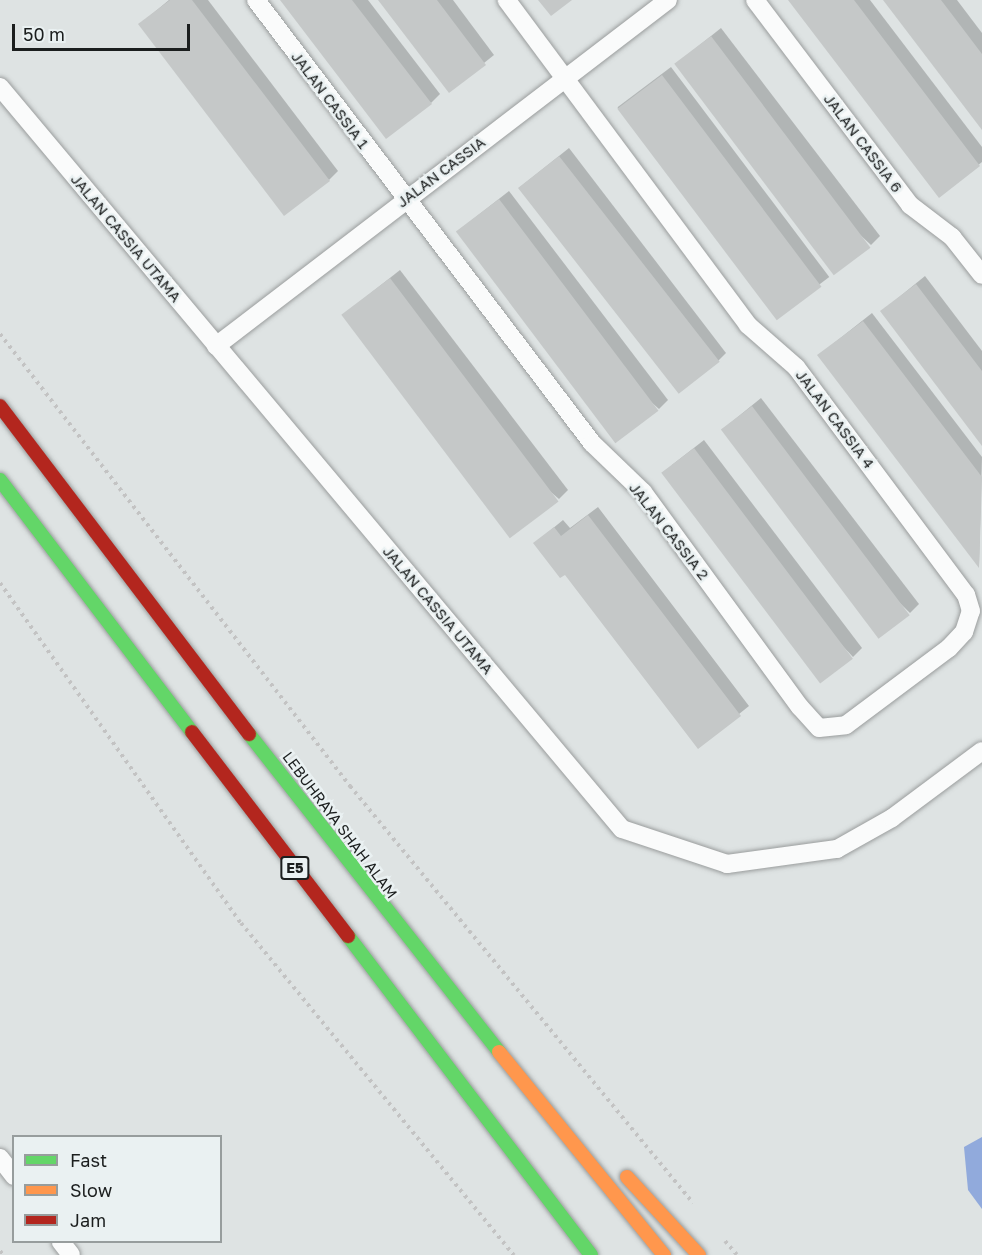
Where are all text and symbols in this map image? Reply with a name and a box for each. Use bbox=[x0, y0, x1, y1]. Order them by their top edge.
scale bar bbox=[15, 12, 194, 50]
text: 50 m bbox=[23, 23, 65, 45]
street label: JALAN CASSIA 1 bbox=[288, 48, 372, 152]
street label: JALAN CASSIA 6 bbox=[820, 90, 906, 196]
street label: JALAN CASSIA bbox=[393, 133, 489, 211]
street label: JALAN CASSIA UTAMA bbox=[67, 170, 185, 306]
street label: JALAN CASSIA 4 bbox=[792, 366, 878, 472]
street label: JALAN CASSIA 2 bbox=[625, 479, 713, 583]
street label: JALAN CASSIA UTAMA bbox=[379, 542, 497, 678]
street label: LEBUHRAYA SHAH ALAM bbox=[279, 748, 401, 902]
road number: E5 bbox=[280, 857, 310, 879]
legend bbox=[12, 1135, 222, 1243]
text: Fast bbox=[70, 1149, 107, 1171]
text: Slow bbox=[70, 1179, 112, 1201]
text: Jam bbox=[70, 1209, 106, 1231]

